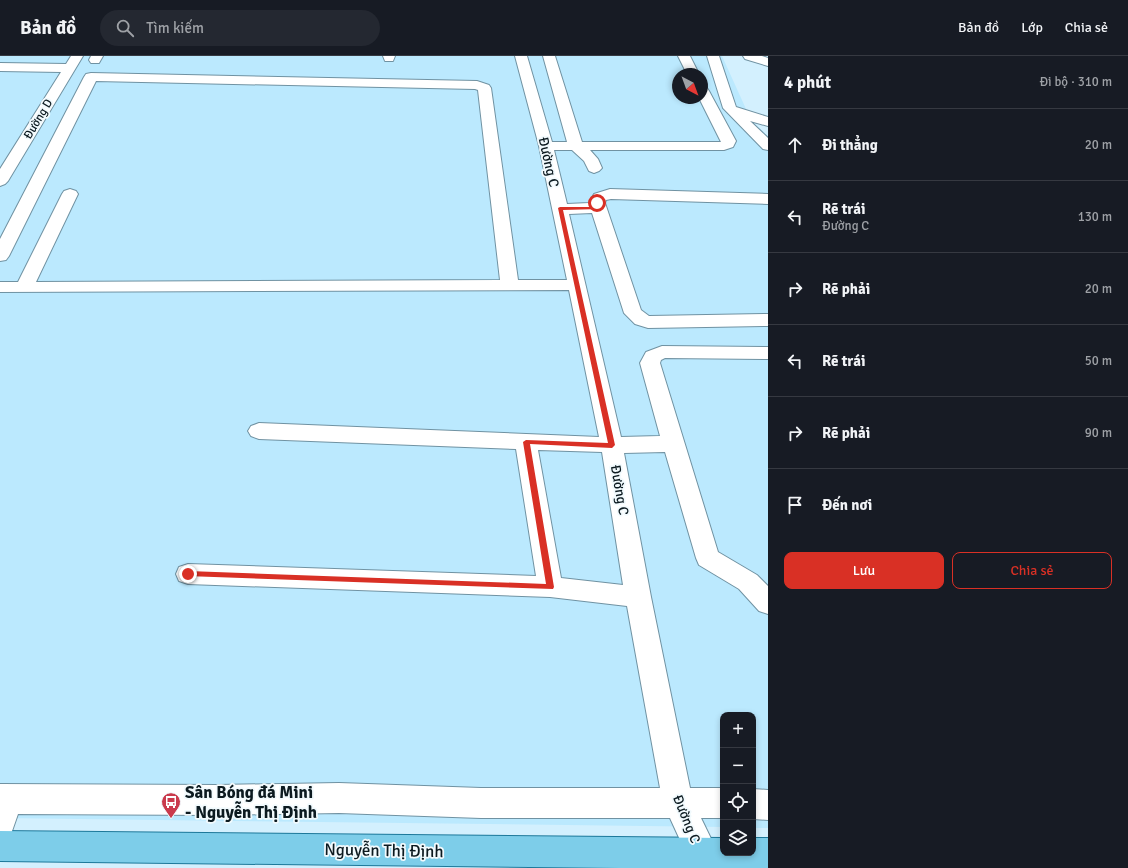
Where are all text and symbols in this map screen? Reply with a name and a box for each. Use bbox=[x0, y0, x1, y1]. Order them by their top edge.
search box bbox=[100, 10, 380, 46]
text: Bản đồ bbox=[20, 16, 76, 40]
icon: search bbox=[114, 17, 136, 39]
text: Tìm kiếm bbox=[146, 19, 204, 37]
text: Bản đồ bbox=[958, 19, 999, 36]
text: Lớp bbox=[1021, 19, 1043, 36]
text: Chia sẻ bbox=[1065, 19, 1108, 36]
north arrow bbox=[672, 68, 708, 104]
text: 4 phút bbox=[784, 72, 831, 93]
text: Đi bộ · 310 m bbox=[1039, 74, 1112, 90]
street label: Đường D bbox=[21, 96, 56, 142]
icon: ahead bbox=[784, 134, 806, 156]
street label: Đường C bbox=[535, 135, 563, 189]
text: Đi thẳng bbox=[822, 136, 878, 154]
text: 20 m bbox=[1085, 137, 1112, 153]
route start bbox=[588, 194, 606, 212]
text: Rẽ trái bbox=[822, 200, 865, 218]
icon: left bbox=[784, 206, 806, 228]
text: 130 m bbox=[1078, 209, 1112, 225]
text: Đường C bbox=[822, 218, 869, 234]
icon: right bbox=[784, 278, 806, 300]
text: Rẽ phải bbox=[822, 280, 870, 298]
text: 20 m bbox=[1085, 281, 1112, 297]
icon: left bbox=[784, 350, 806, 372]
text: Rẽ trái bbox=[822, 352, 865, 370]
text: 50 m bbox=[1085, 353, 1112, 369]
icon: right bbox=[784, 422, 806, 444]
text: Rẽ phải bbox=[822, 424, 870, 442]
text: 90 m bbox=[1085, 425, 1112, 441]
street label: Đường C bbox=[607, 464, 632, 517]
icon: arrive bbox=[784, 494, 806, 516]
text: Đến nơi bbox=[822, 496, 872, 514]
button: Lưu bbox=[784, 552, 944, 589]
button: Chia sẻ bbox=[952, 552, 1112, 589]
route end bbox=[179, 565, 197, 583]
map controls bbox=[720, 712, 756, 856]
button: + bbox=[720, 712, 756, 748]
button: − bbox=[720, 748, 756, 784]
place label: Sân Bóng đá Mini - Nguyễn Thị Định bbox=[185, 782, 317, 823]
button: locate bbox=[720, 784, 756, 820]
bus stop icon: Sân Bóng đá Mini - Nguyễn Thị Định bbox=[160, 791, 182, 819]
street label: Đường C bbox=[669, 792, 704, 846]
button: layers bbox=[720, 820, 756, 856]
street label: Nguyễn Thị Định bbox=[324, 838, 444, 862]

